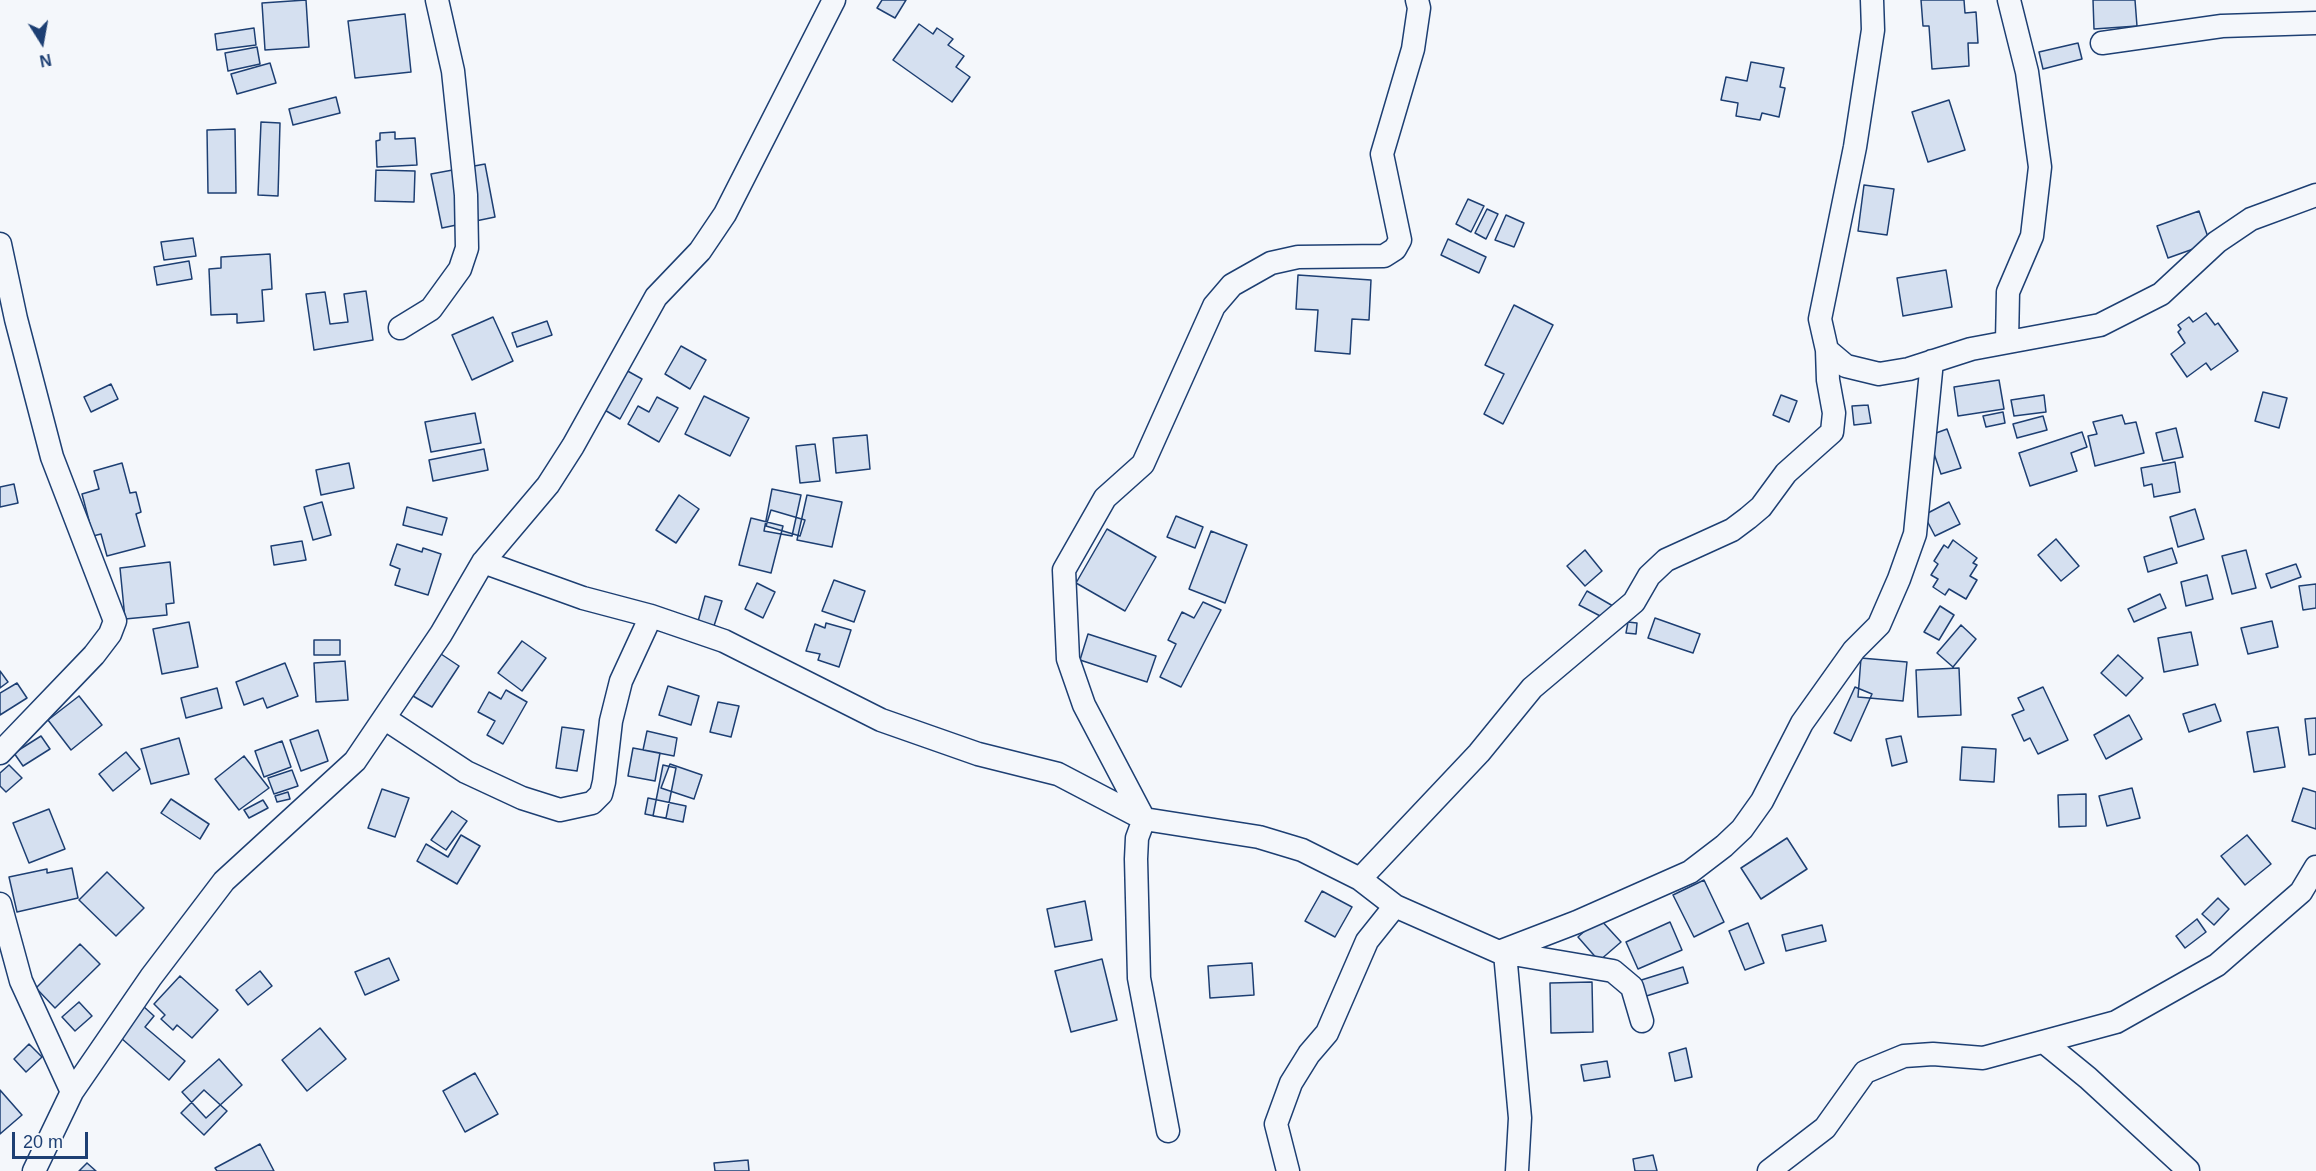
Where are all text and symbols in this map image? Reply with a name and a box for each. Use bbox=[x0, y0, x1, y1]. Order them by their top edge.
north arrow bbox=[12, 12, 72, 72]
text: N bbox=[38, 51, 53, 70]
scale bar bbox=[15, 1120, 92, 1158]
text: 20 m bbox=[23, 1132, 63, 1152]

